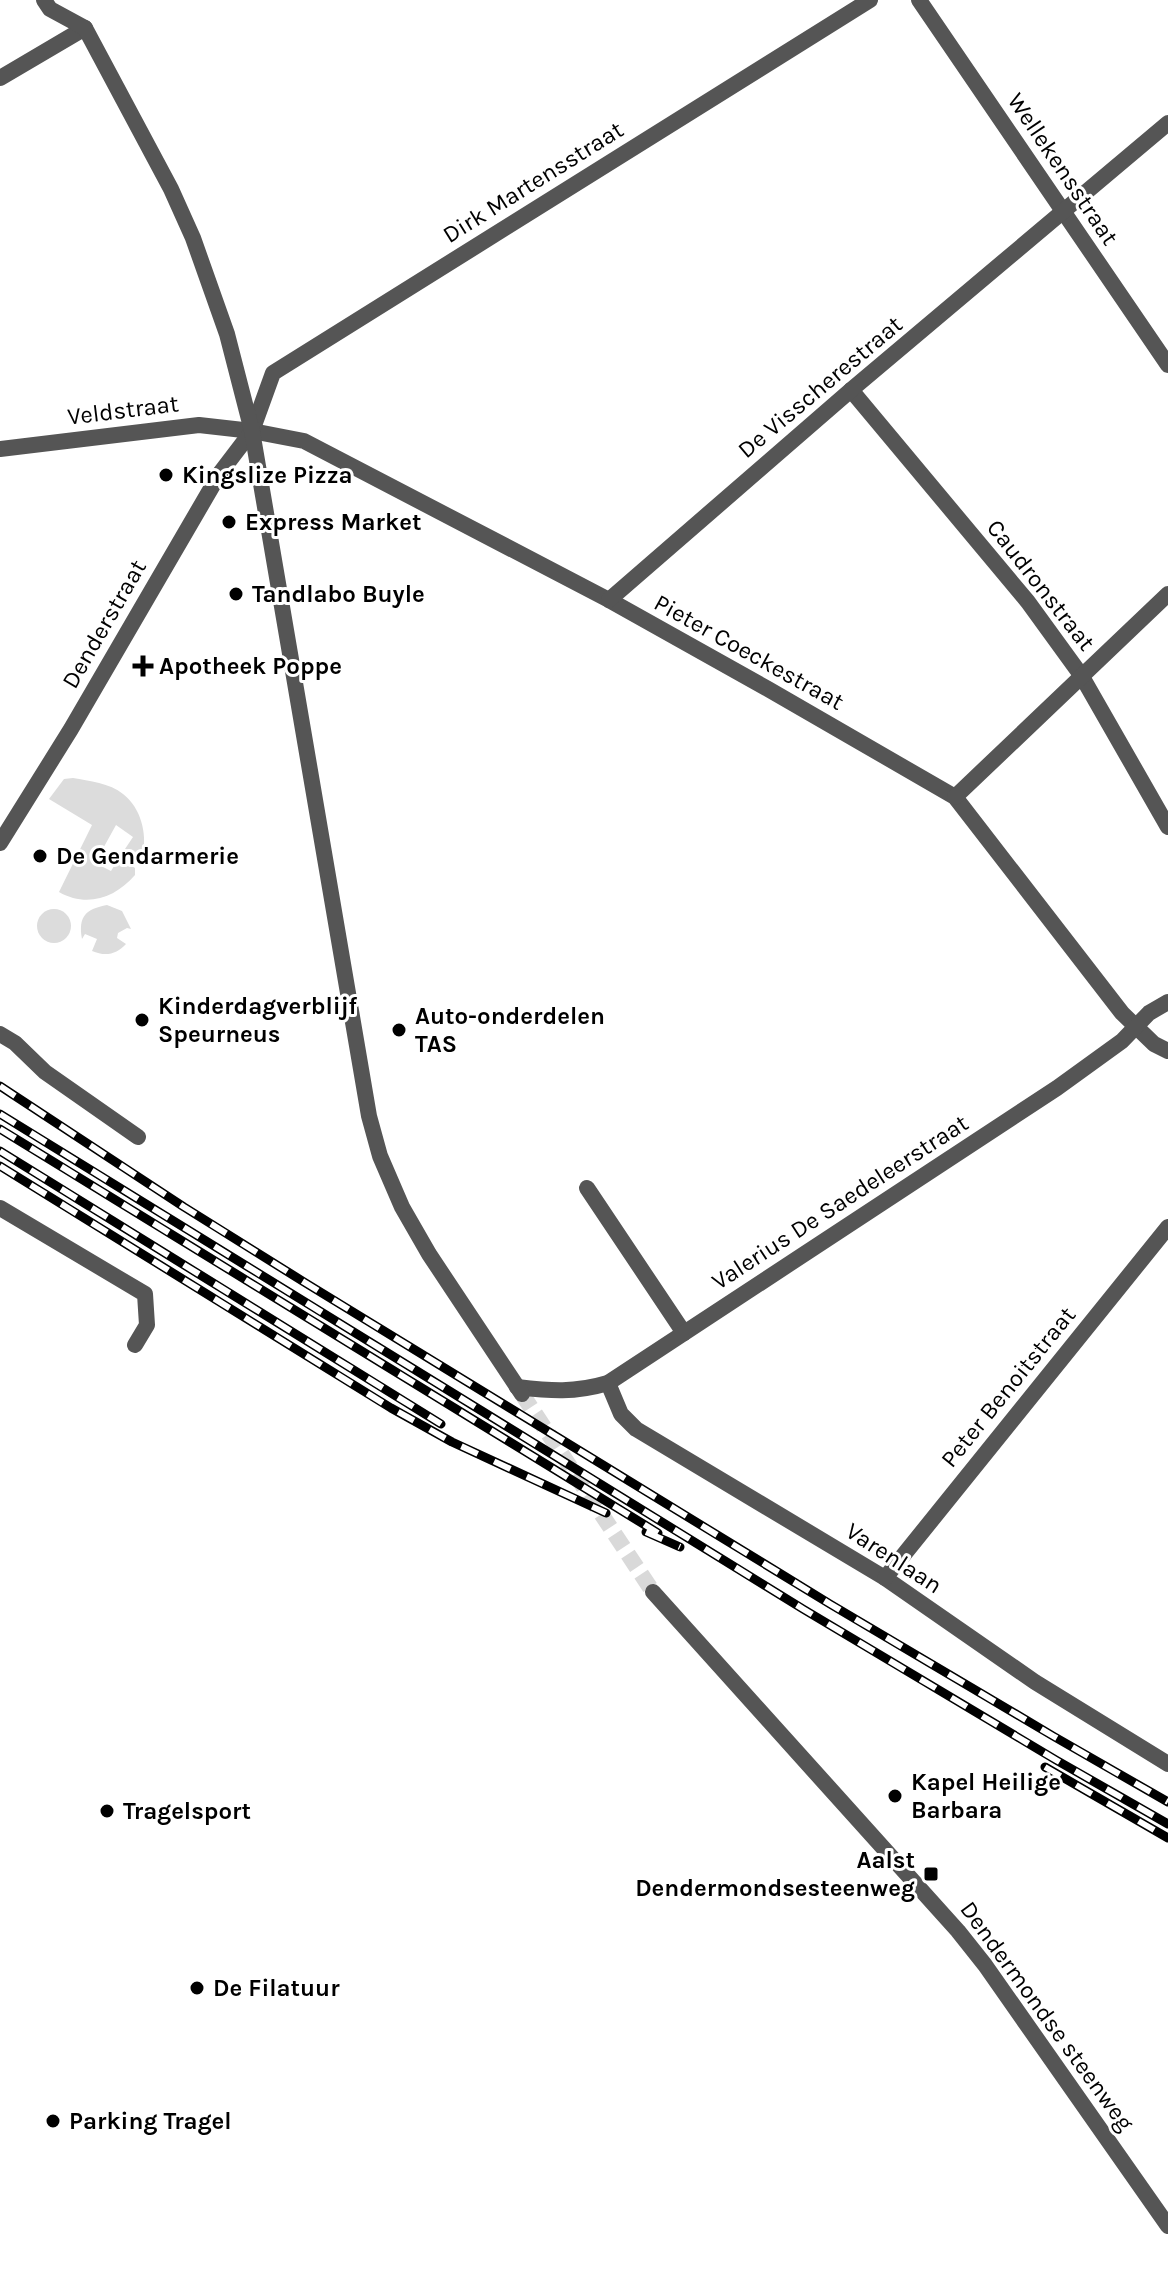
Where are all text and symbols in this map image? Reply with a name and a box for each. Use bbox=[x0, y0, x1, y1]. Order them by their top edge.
street label: Wellekensstraat bbox=[1002, 88, 1124, 250]
street label: Dirk Martensstraat bbox=[438, 115, 628, 249]
street label: De Visscherestraat bbox=[732, 310, 908, 464]
street label: Veldstraat bbox=[66, 389, 180, 431]
place label: Kingslize Pizza bbox=[182, 461, 353, 489]
marker: Kingslize Pizza bbox=[157, 466, 175, 484]
place label: Express Market bbox=[245, 508, 421, 536]
marker: Express Market bbox=[220, 513, 238, 531]
street label: Caudronstraat bbox=[981, 514, 1101, 656]
street label: Denderstraat bbox=[56, 555, 152, 693]
place label: Tandlabo Buyle bbox=[252, 580, 425, 608]
marker: Tandlabo Buyle bbox=[227, 585, 245, 603]
street label: Pieter Coeckestraat bbox=[649, 588, 849, 716]
place label: Apotheek Poppe bbox=[159, 652, 342, 680]
marker: Apotheek Poppe bbox=[134, 657, 152, 675]
place label: De Gendarmerie bbox=[56, 842, 239, 870]
marker: De Gendarmerie bbox=[31, 847, 49, 865]
place label: Kinderdagverblijf Speurneus bbox=[158, 992, 357, 1048]
place label: Auto-onderdelen TAS bbox=[415, 1002, 605, 1058]
marker: Kinderdagverblijf Speurneus bbox=[133, 1011, 151, 1029]
marker: Auto-onderdelen TAS bbox=[390, 1021, 408, 1039]
street label: Valerius De Saedeleerstraat bbox=[707, 1109, 973, 1295]
street label: Peter Benoitstraat bbox=[935, 1301, 1081, 1473]
street label: Varenlaan bbox=[841, 1517, 947, 1599]
place label: Kapel Heilige Barbara bbox=[911, 1768, 1061, 1824]
marker: Kapel Heilige Barbara bbox=[886, 1787, 904, 1805]
place label: Tragelsport bbox=[123, 1797, 251, 1825]
marker: Tragelsport bbox=[98, 1802, 116, 1820]
place label: Aalst Dendermondsesteenweg bbox=[635, 1846, 915, 1902]
marker: Aalst Dendermondsesteenweg bbox=[922, 1865, 940, 1883]
street label: Dendermondse steenweg bbox=[954, 1896, 1140, 2137]
place label: De Filatuur bbox=[213, 1974, 340, 2002]
marker: De Filatuur bbox=[188, 1979, 206, 1997]
place label: Parking Tragel bbox=[69, 2107, 232, 2135]
marker: Parking Tragel bbox=[44, 2112, 62, 2130]

